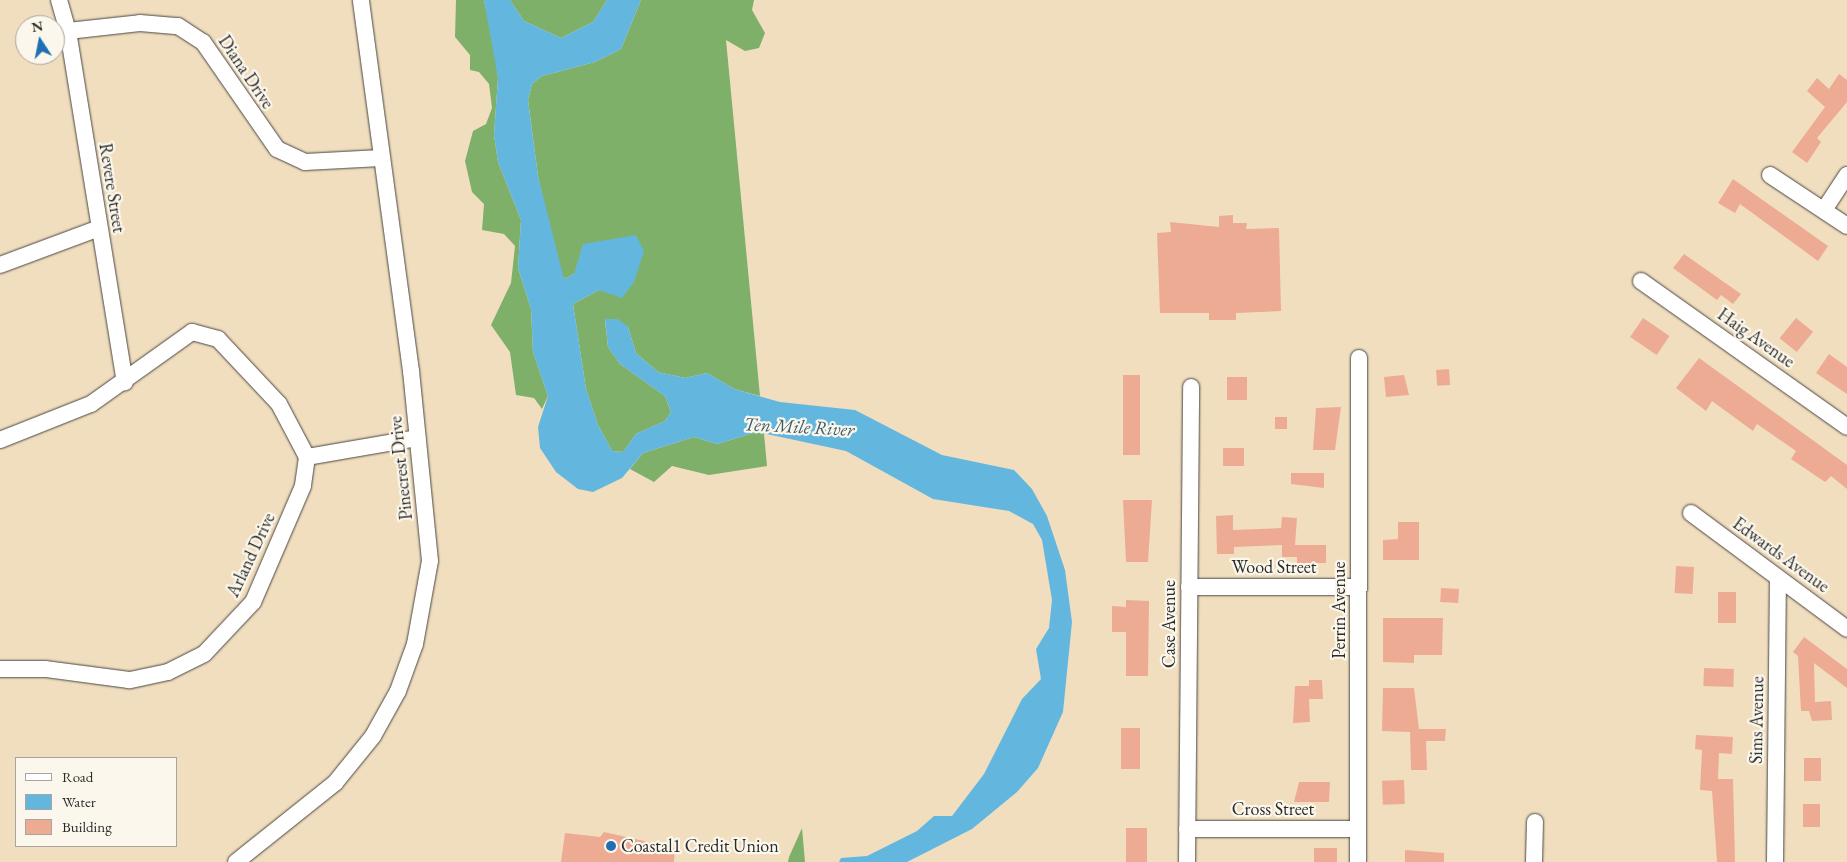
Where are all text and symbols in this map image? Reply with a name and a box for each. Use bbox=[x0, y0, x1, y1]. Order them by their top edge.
north arrow bbox=[15, 15, 65, 65]
text: N bbox=[30, 16, 45, 36]
street label: Diana Drive bbox=[214, 31, 278, 113]
street label: Revere Street bbox=[94, 142, 130, 234]
street label: Haig Avenue bbox=[1713, 304, 1799, 372]
water label: Ten Mile River bbox=[743, 413, 855, 441]
street label: Pinecrest Drive bbox=[385, 415, 417, 521]
street label: Arland Drive bbox=[222, 509, 280, 601]
street label: Edwards Avenue bbox=[1728, 513, 1834, 597]
street label: Wood Street bbox=[1232, 556, 1316, 578]
street label: Perrin Avenue bbox=[1328, 561, 1350, 659]
street label: Case Avenue bbox=[1158, 580, 1180, 668]
street label: Sims Avenue bbox=[1745, 676, 1769, 764]
legend bbox=[15, 757, 178, 847]
text: Road bbox=[62, 767, 93, 786]
text: Water bbox=[62, 792, 96, 811]
street label: Cross Street bbox=[1232, 798, 1314, 820]
text: Building bbox=[62, 817, 112, 836]
place label: Coastal1 Credit Union bbox=[621, 835, 779, 857]
marker: Coastal1 Credit Union bbox=[605, 840, 617, 852]

